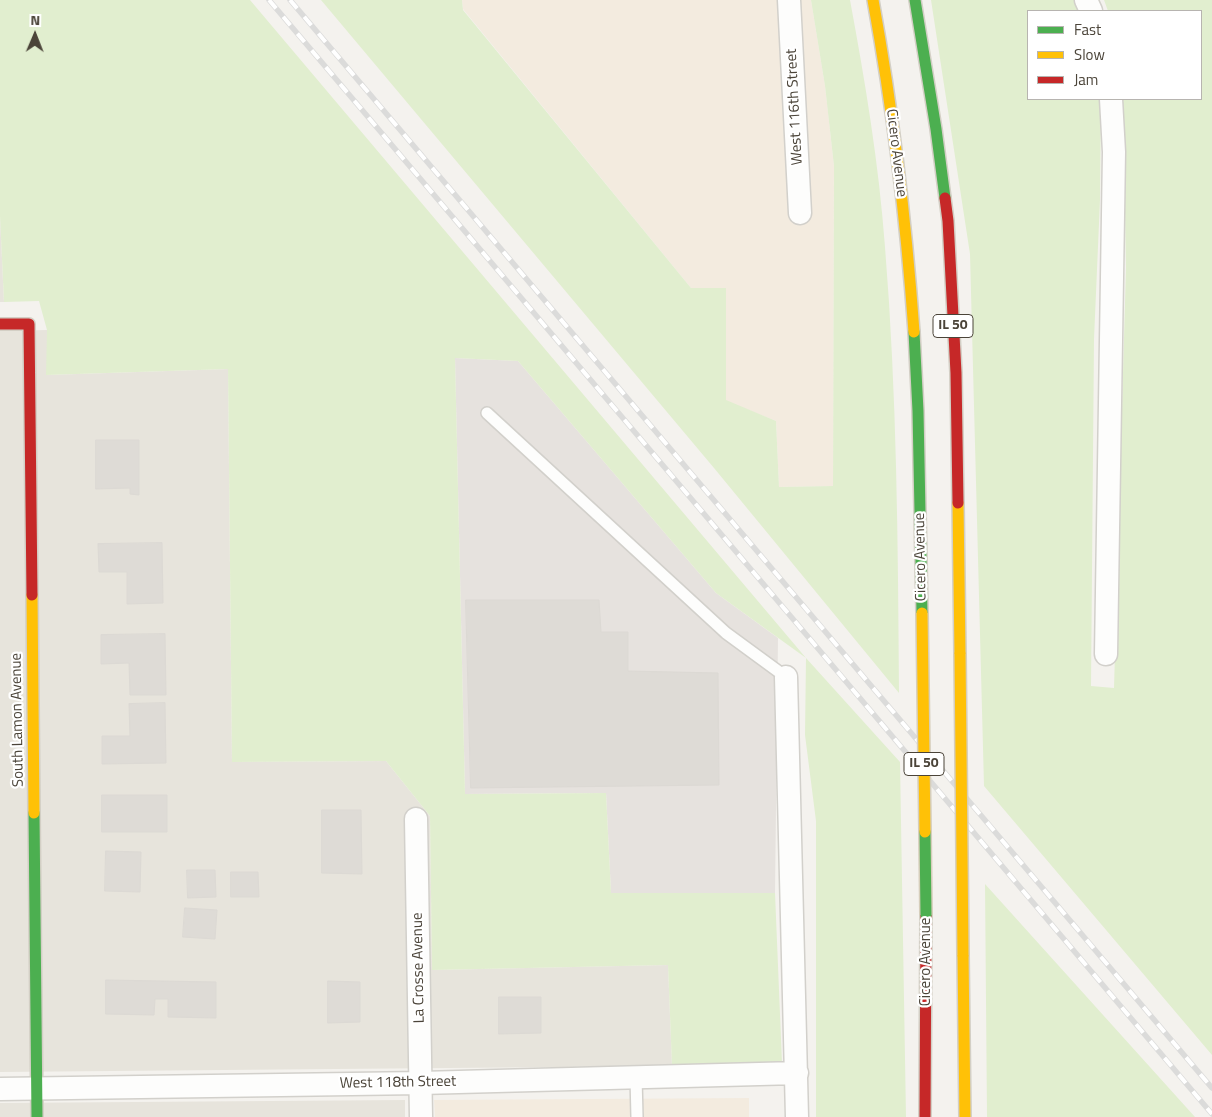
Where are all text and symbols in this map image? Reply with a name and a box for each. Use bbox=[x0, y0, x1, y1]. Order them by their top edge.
text: N bbox=[30, 9, 40, 30]
north arrow bbox=[10, 10, 60, 60]
legend bbox=[1027, 10, 1202, 100]
text: Fast bbox=[1074, 18, 1101, 41]
text: Slow bbox=[1074, 43, 1105, 66]
street label: West 116th Street bbox=[783, 48, 807, 166]
text: Jam bbox=[1074, 68, 1098, 91]
street label: Cicero Avenue bbox=[882, 108, 910, 198]
road number: IL 50 bbox=[933, 314, 973, 338]
street label: Cicero Avenue bbox=[911, 513, 931, 601]
street label: South Lamon Avenue bbox=[8, 653, 28, 787]
road number: IL 50 bbox=[904, 752, 944, 776]
street label: La Crosse Avenue bbox=[409, 912, 429, 1024]
street label: Cicero Avenue bbox=[917, 918, 935, 1006]
street label: West 118th Street bbox=[340, 1073, 456, 1093]

